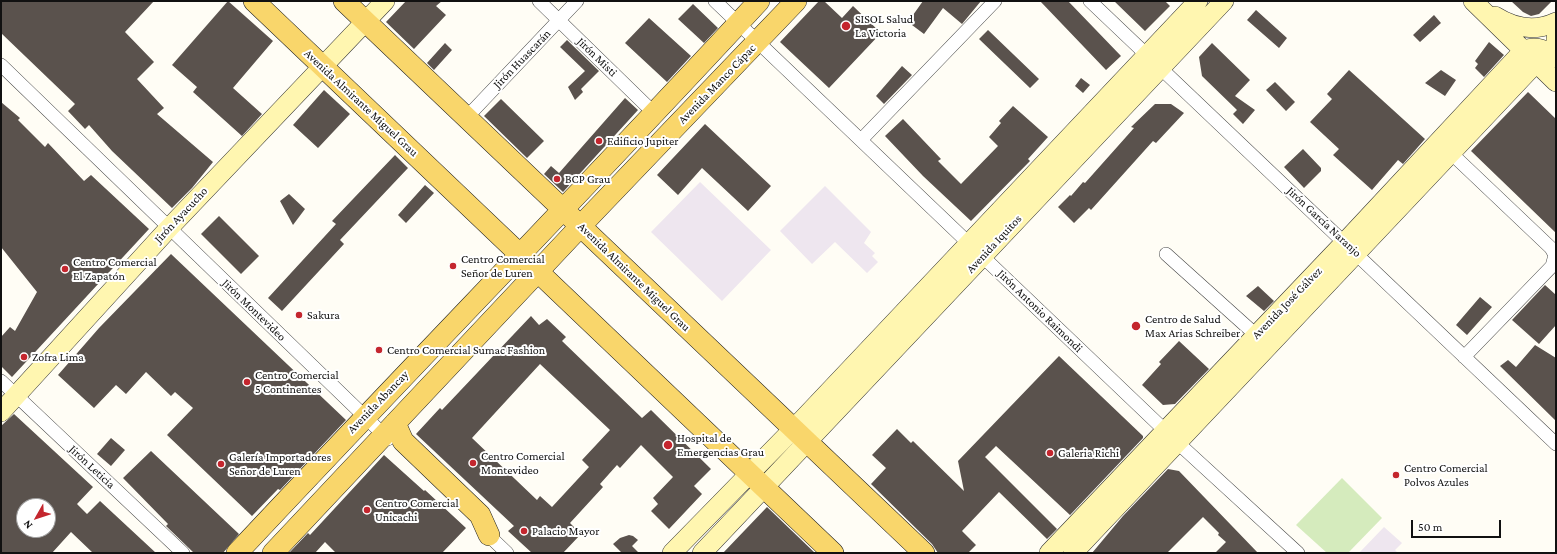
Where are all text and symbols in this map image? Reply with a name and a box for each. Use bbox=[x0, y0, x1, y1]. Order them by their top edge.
place label: SISOL Salud La Victoria bbox=[855, 12, 913, 40]
marker: SISOL Salud La Victoria bbox=[840, 20, 852, 32]
street label: Jirón Huascarán bbox=[490, 26, 554, 92]
street label: Jirón Misti bbox=[574, 34, 620, 80]
street label: Avenida Manco Cápac bbox=[675, 41, 759, 127]
street label: Avenida Almirante Miguel Grau bbox=[301, 46, 421, 160]
place label: Edificio Jupiter bbox=[607, 134, 679, 148]
marker: Edificio Jupiter bbox=[594, 136, 604, 146]
place label: BCP Grau bbox=[565, 172, 610, 186]
marker: BCP Grau bbox=[552, 174, 562, 184]
street label: Jirón Ayacucho bbox=[151, 184, 211, 246]
street label: Jirón García Naranjo bbox=[1284, 184, 1364, 260]
street label: Avenida Iquitos bbox=[963, 212, 1025, 276]
street label: Avenida Almirante Miguel Grau bbox=[575, 219, 693, 335]
place label: Centro Comercial Señor de Luren bbox=[461, 252, 545, 280]
place label: Centro Comercial El Zapatón bbox=[73, 255, 157, 283]
marker: Centro Comercial Señor de Luren bbox=[448, 261, 458, 271]
marker: Centro Comercial El Zapatón bbox=[60, 264, 70, 274]
street label: Avenida José Gálvez bbox=[1249, 264, 1325, 342]
street label: Jirón Antonio Raimondi bbox=[994, 267, 1086, 355]
street label: Jirón Montevideo bbox=[219, 276, 289, 344]
place label: Sakura bbox=[307, 308, 340, 322]
marker: Sakura bbox=[294, 310, 304, 320]
place label: Centro de Salud Max Arias Schreiber bbox=[1145, 312, 1240, 340]
marker: Centro de Salud Max Arias Schreiber bbox=[1130, 320, 1142, 332]
place label: Centro Comercial Sumac Fashion bbox=[387, 343, 545, 357]
marker: Centro Comercial Sumac Fashion bbox=[374, 345, 384, 355]
place label: Zofra Lima bbox=[32, 350, 84, 364]
marker: Zofra Lima bbox=[19, 352, 29, 362]
place label: Centro Comercial 5 Continentes bbox=[255, 368, 339, 396]
street label: Avenida Abancay bbox=[344, 368, 412, 436]
marker: Centro Comercial 5 Continentes bbox=[242, 377, 252, 387]
place label: Hospital de Emergencias Grau bbox=[677, 431, 764, 459]
marker: Hospital de Emergencias Grau bbox=[662, 439, 674, 451]
street label: Jirón Leticia bbox=[66, 442, 118, 492]
place label: Galeria Richi bbox=[1058, 446, 1119, 460]
marker: Galeria Richi bbox=[1045, 448, 1055, 458]
place label: Centro Comercial Montevideo bbox=[481, 449, 565, 477]
place label: Galería Importadores Señor de Luren bbox=[229, 450, 331, 478]
marker: Centro Comercial Montevideo bbox=[468, 458, 478, 468]
marker: Galería Importadores Señor de Luren bbox=[216, 459, 226, 469]
place label: Centro Comercial Polvos Azules bbox=[1404, 461, 1488, 489]
marker: Centro Comercial Polvos Azules bbox=[1391, 470, 1401, 480]
place label: Centro Comercial Unicachi bbox=[375, 496, 459, 524]
north arrow bbox=[16, 498, 56, 538]
marker: Centro Comercial Unicachi bbox=[362, 505, 372, 515]
scale bar bbox=[1413, 512, 1503, 538]
text: N bbox=[20, 518, 34, 532]
text: 50 m bbox=[1418, 520, 1442, 534]
place label: Palacio Mayor bbox=[532, 524, 600, 538]
marker: Palacio Mayor bbox=[519, 526, 529, 536]

